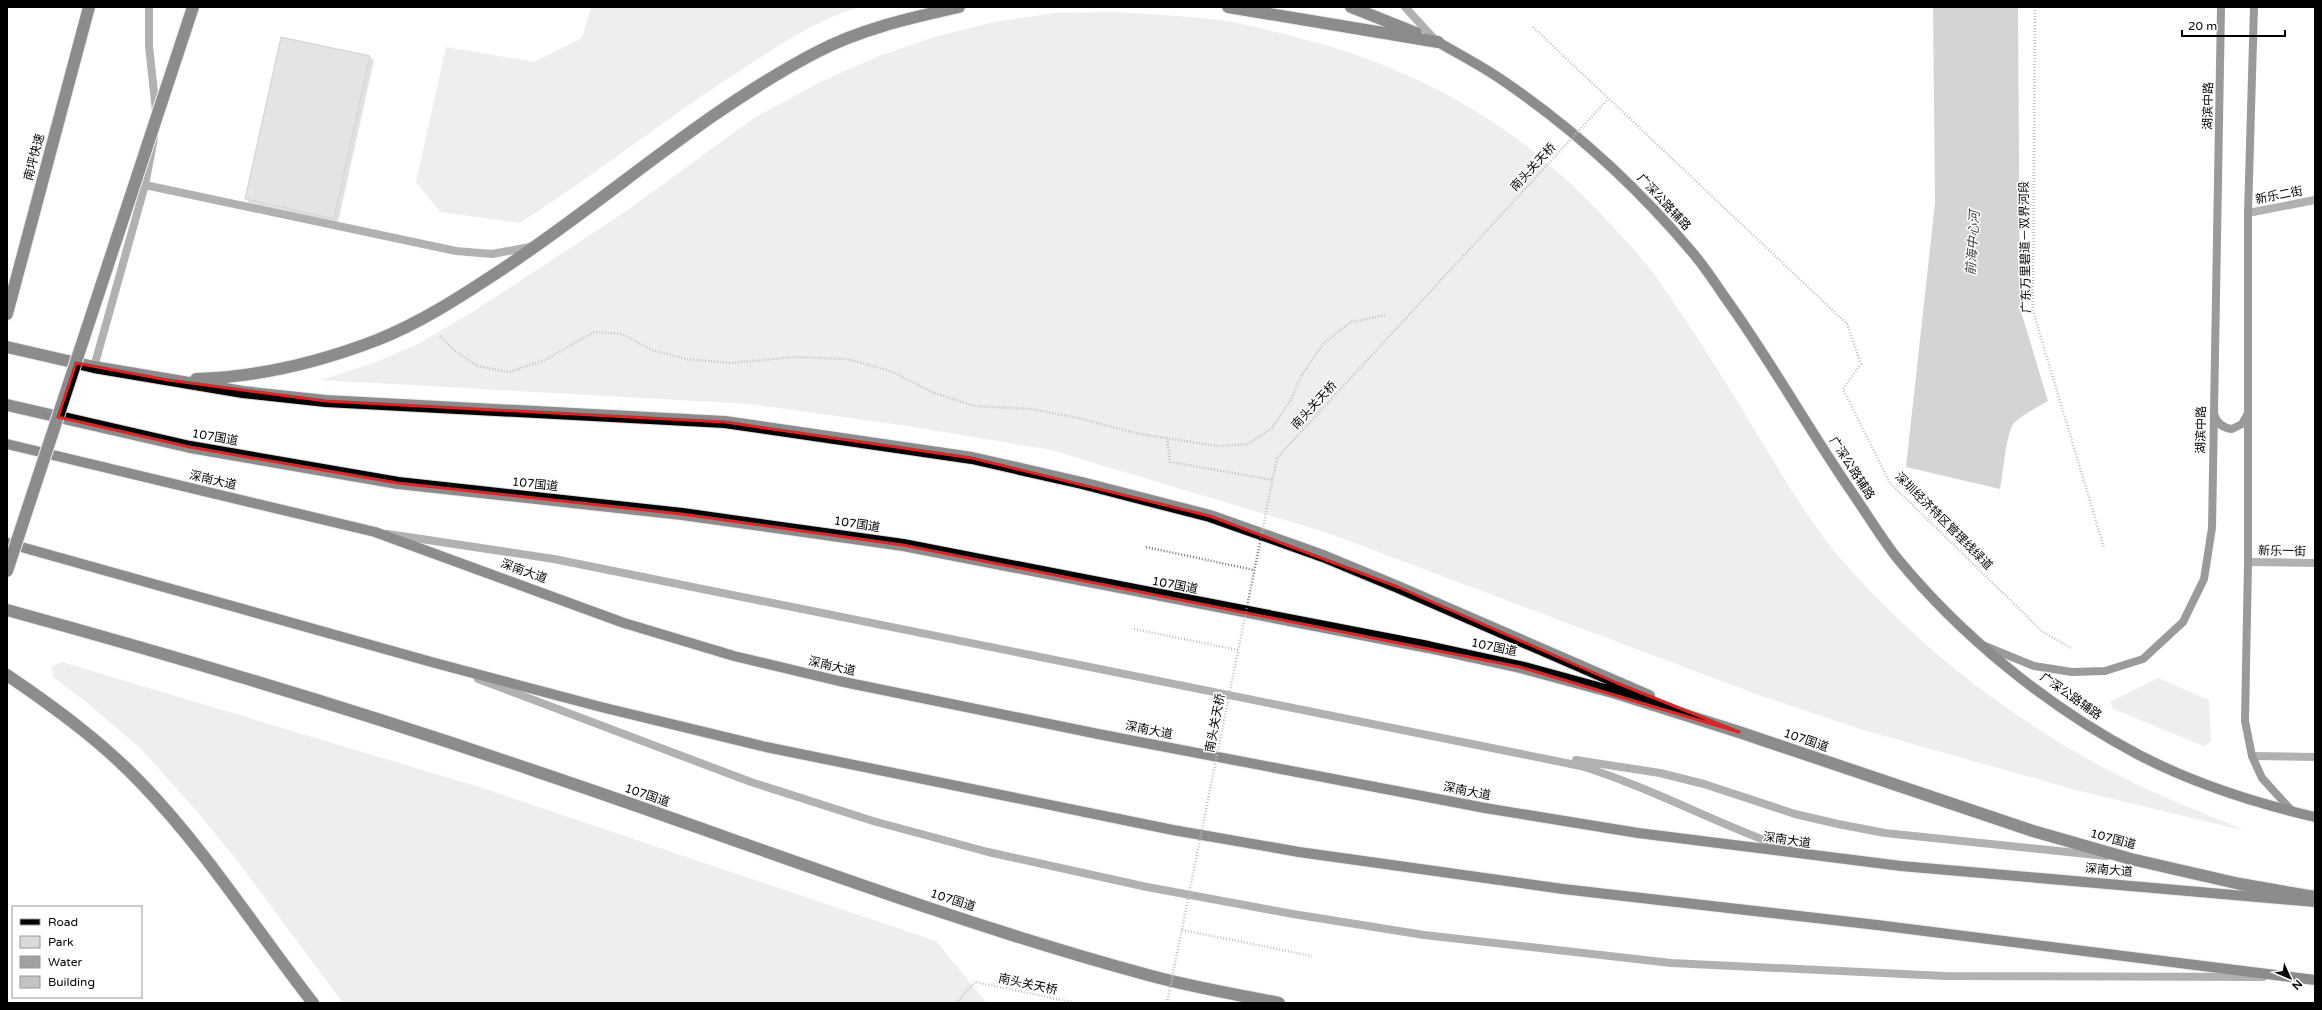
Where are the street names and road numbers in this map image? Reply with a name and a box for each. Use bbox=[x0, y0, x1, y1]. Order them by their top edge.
street label: 湖滨中路 bbox=[2201, 82, 2215, 130]
street label: 南坪快速 bbox=[21, 132, 47, 182]
street label: 南头关天桥 bbox=[1507, 140, 1559, 194]
street label: 广深公路辅路 bbox=[1634, 171, 1694, 233]
street label: 广东万里碧道－双界河段 bbox=[2017, 181, 2033, 313]
street label: 新乐二街 bbox=[2254, 184, 2304, 206]
street label: 南头关天桥 bbox=[1288, 378, 1340, 432]
street label: 湖滨中路 bbox=[2194, 406, 2208, 454]
street label: 107国道 bbox=[191, 426, 239, 448]
street label: 广深公路辅路 bbox=[1827, 434, 1877, 502]
street label: 深南大道 bbox=[188, 468, 238, 492]
street label: 深圳经济特区管理线绿道 bbox=[1892, 469, 1996, 573]
street label: 107国道 bbox=[511, 475, 559, 493]
street label: 107国道 bbox=[833, 513, 881, 535]
street label: 新乐一街 bbox=[2258, 544, 2306, 558]
street label: 深南大道 bbox=[499, 556, 549, 586]
street label: 107国道 bbox=[1151, 574, 1199, 596]
street label: 107国道 bbox=[1470, 635, 1518, 659]
street label: 深南大道 bbox=[807, 654, 857, 678]
street label: 广深公路辅路 bbox=[2037, 670, 2105, 722]
street label: 南头关天桥 bbox=[1202, 692, 1228, 754]
street label: 深南大道 bbox=[1124, 719, 1174, 741]
street label: 107国道 bbox=[1782, 726, 1830, 754]
street label: 深南大道 bbox=[1442, 780, 1492, 802]
street label: 107国道 bbox=[623, 781, 671, 809]
street label: 107国道 bbox=[2089, 826, 2137, 852]
street label: 深南大道 bbox=[1762, 830, 1812, 850]
street label: 深南大道 bbox=[2084, 861, 2134, 879]
street label: 107国道 bbox=[929, 886, 977, 914]
street label: 南头关天桥 bbox=[997, 971, 1059, 997]

